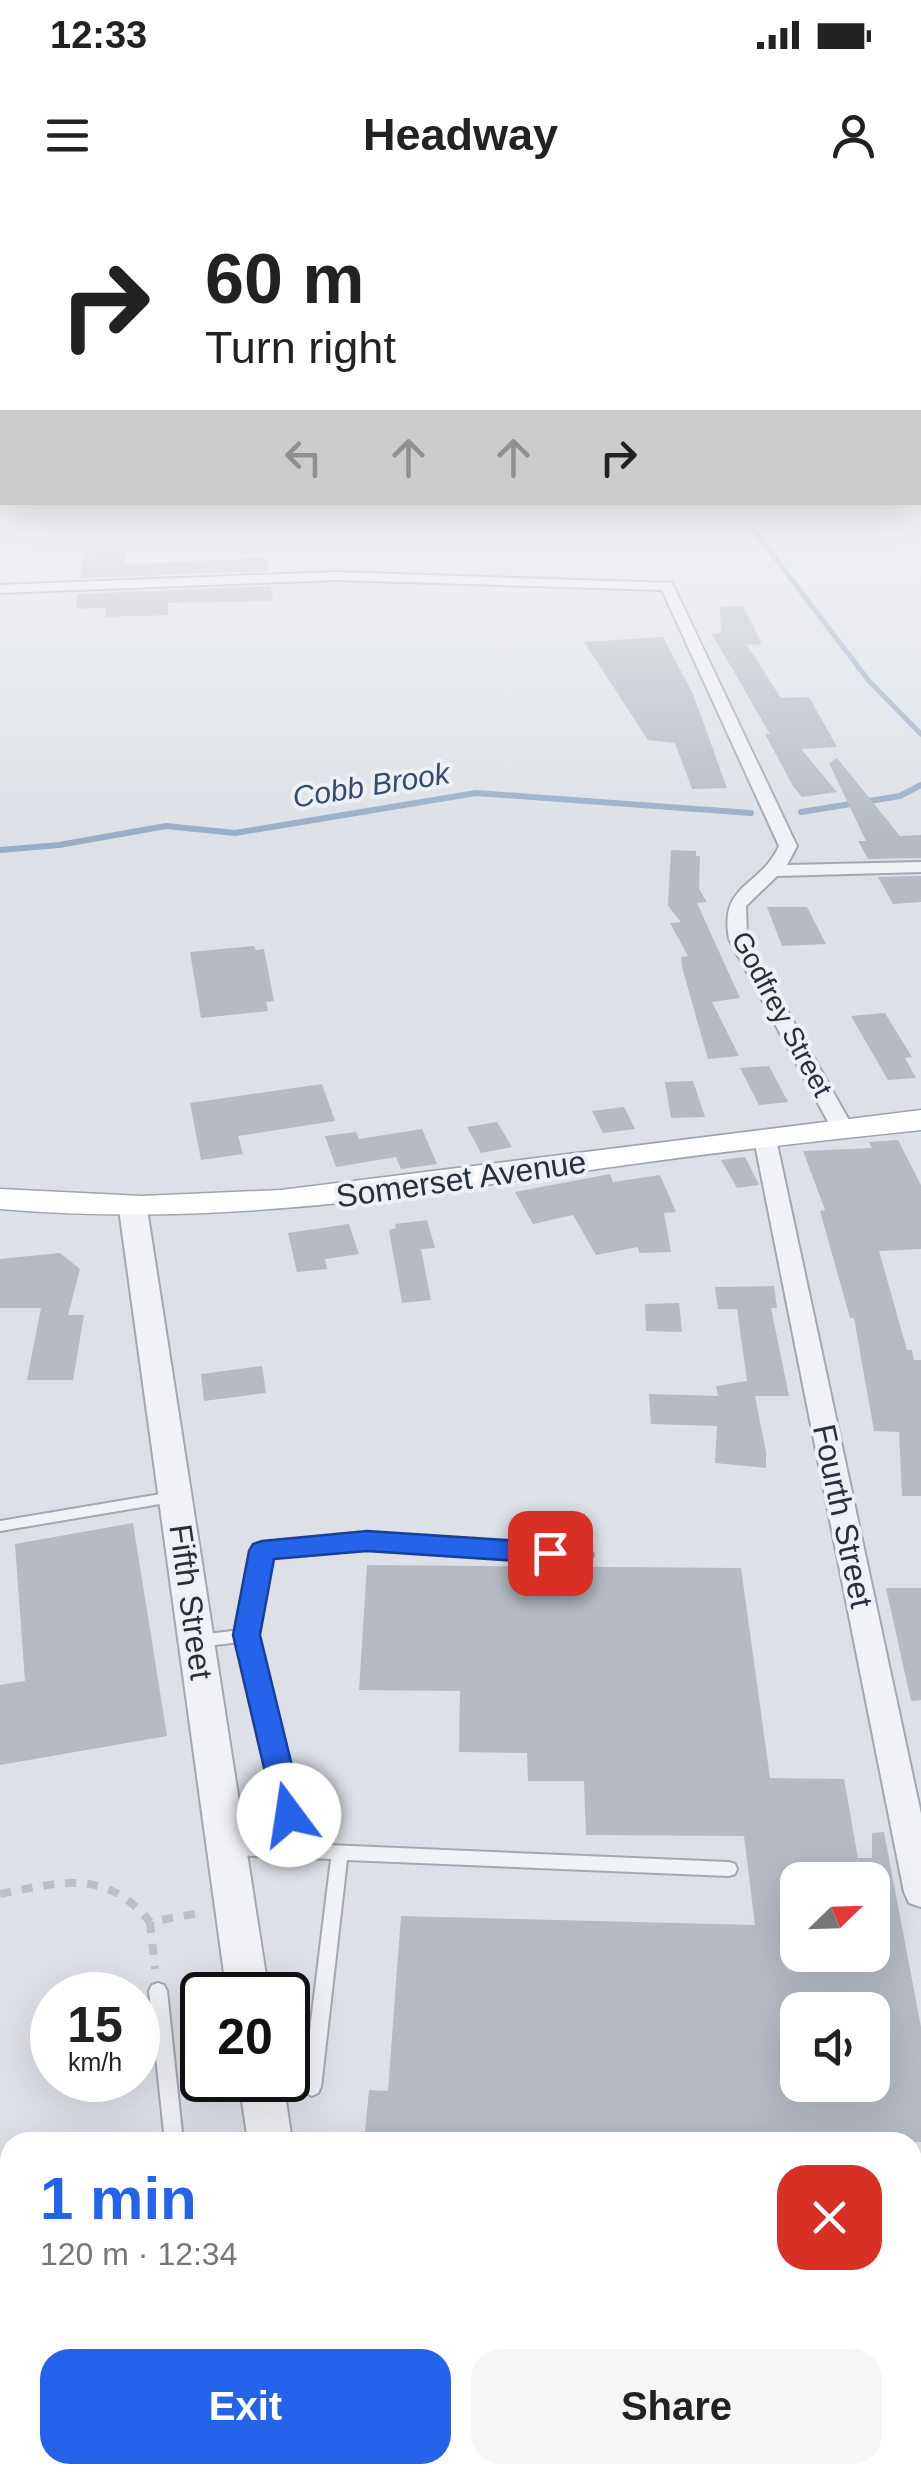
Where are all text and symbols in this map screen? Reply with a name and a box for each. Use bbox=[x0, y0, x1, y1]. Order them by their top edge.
text: 12:33 bbox=[50, 14, 147, 56]
icon: menu bbox=[40, 108, 95, 163]
icon: person bbox=[826, 108, 881, 163]
text: Headway bbox=[363, 109, 558, 160]
icon: right bbox=[40, 240, 170, 370]
text: 60 m bbox=[205, 240, 365, 318]
text: Turn right bbox=[205, 322, 396, 373]
icon: left bbox=[276, 430, 331, 485]
icon: ahead bbox=[381, 430, 436, 485]
icon: ahead bbox=[486, 430, 541, 485]
icon: right bbox=[591, 430, 646, 485]
water label: Cobb Brook bbox=[290, 756, 454, 814]
street label: Godfrey Street bbox=[726, 926, 839, 1102]
street label: Somerset Avenue bbox=[334, 1144, 588, 1214]
street label: Fourth Street bbox=[806, 1421, 880, 1611]
pin bbox=[508, 1511, 593, 1596]
street label: Fifth Street bbox=[162, 1522, 220, 1682]
icon: arrive bbox=[523, 1526, 578, 1581]
position arrow bbox=[237, 1763, 341, 1867]
north arrow bbox=[780, 1862, 890, 1972]
map controls bbox=[780, 1862, 890, 2102]
speed limit sign: 20 bbox=[180, 1972, 310, 2102]
button: sound bbox=[780, 1992, 890, 2102]
text: 15 bbox=[67, 1997, 123, 2053]
text: km/h bbox=[68, 2048, 122, 2076]
text: 1 min bbox=[40, 2165, 197, 2232]
button: close bbox=[777, 2165, 882, 2270]
text: 120 m · 12:34 bbox=[40, 2236, 237, 2272]
button: Exit bbox=[40, 2349, 451, 2464]
button: Share bbox=[471, 2349, 882, 2464]

